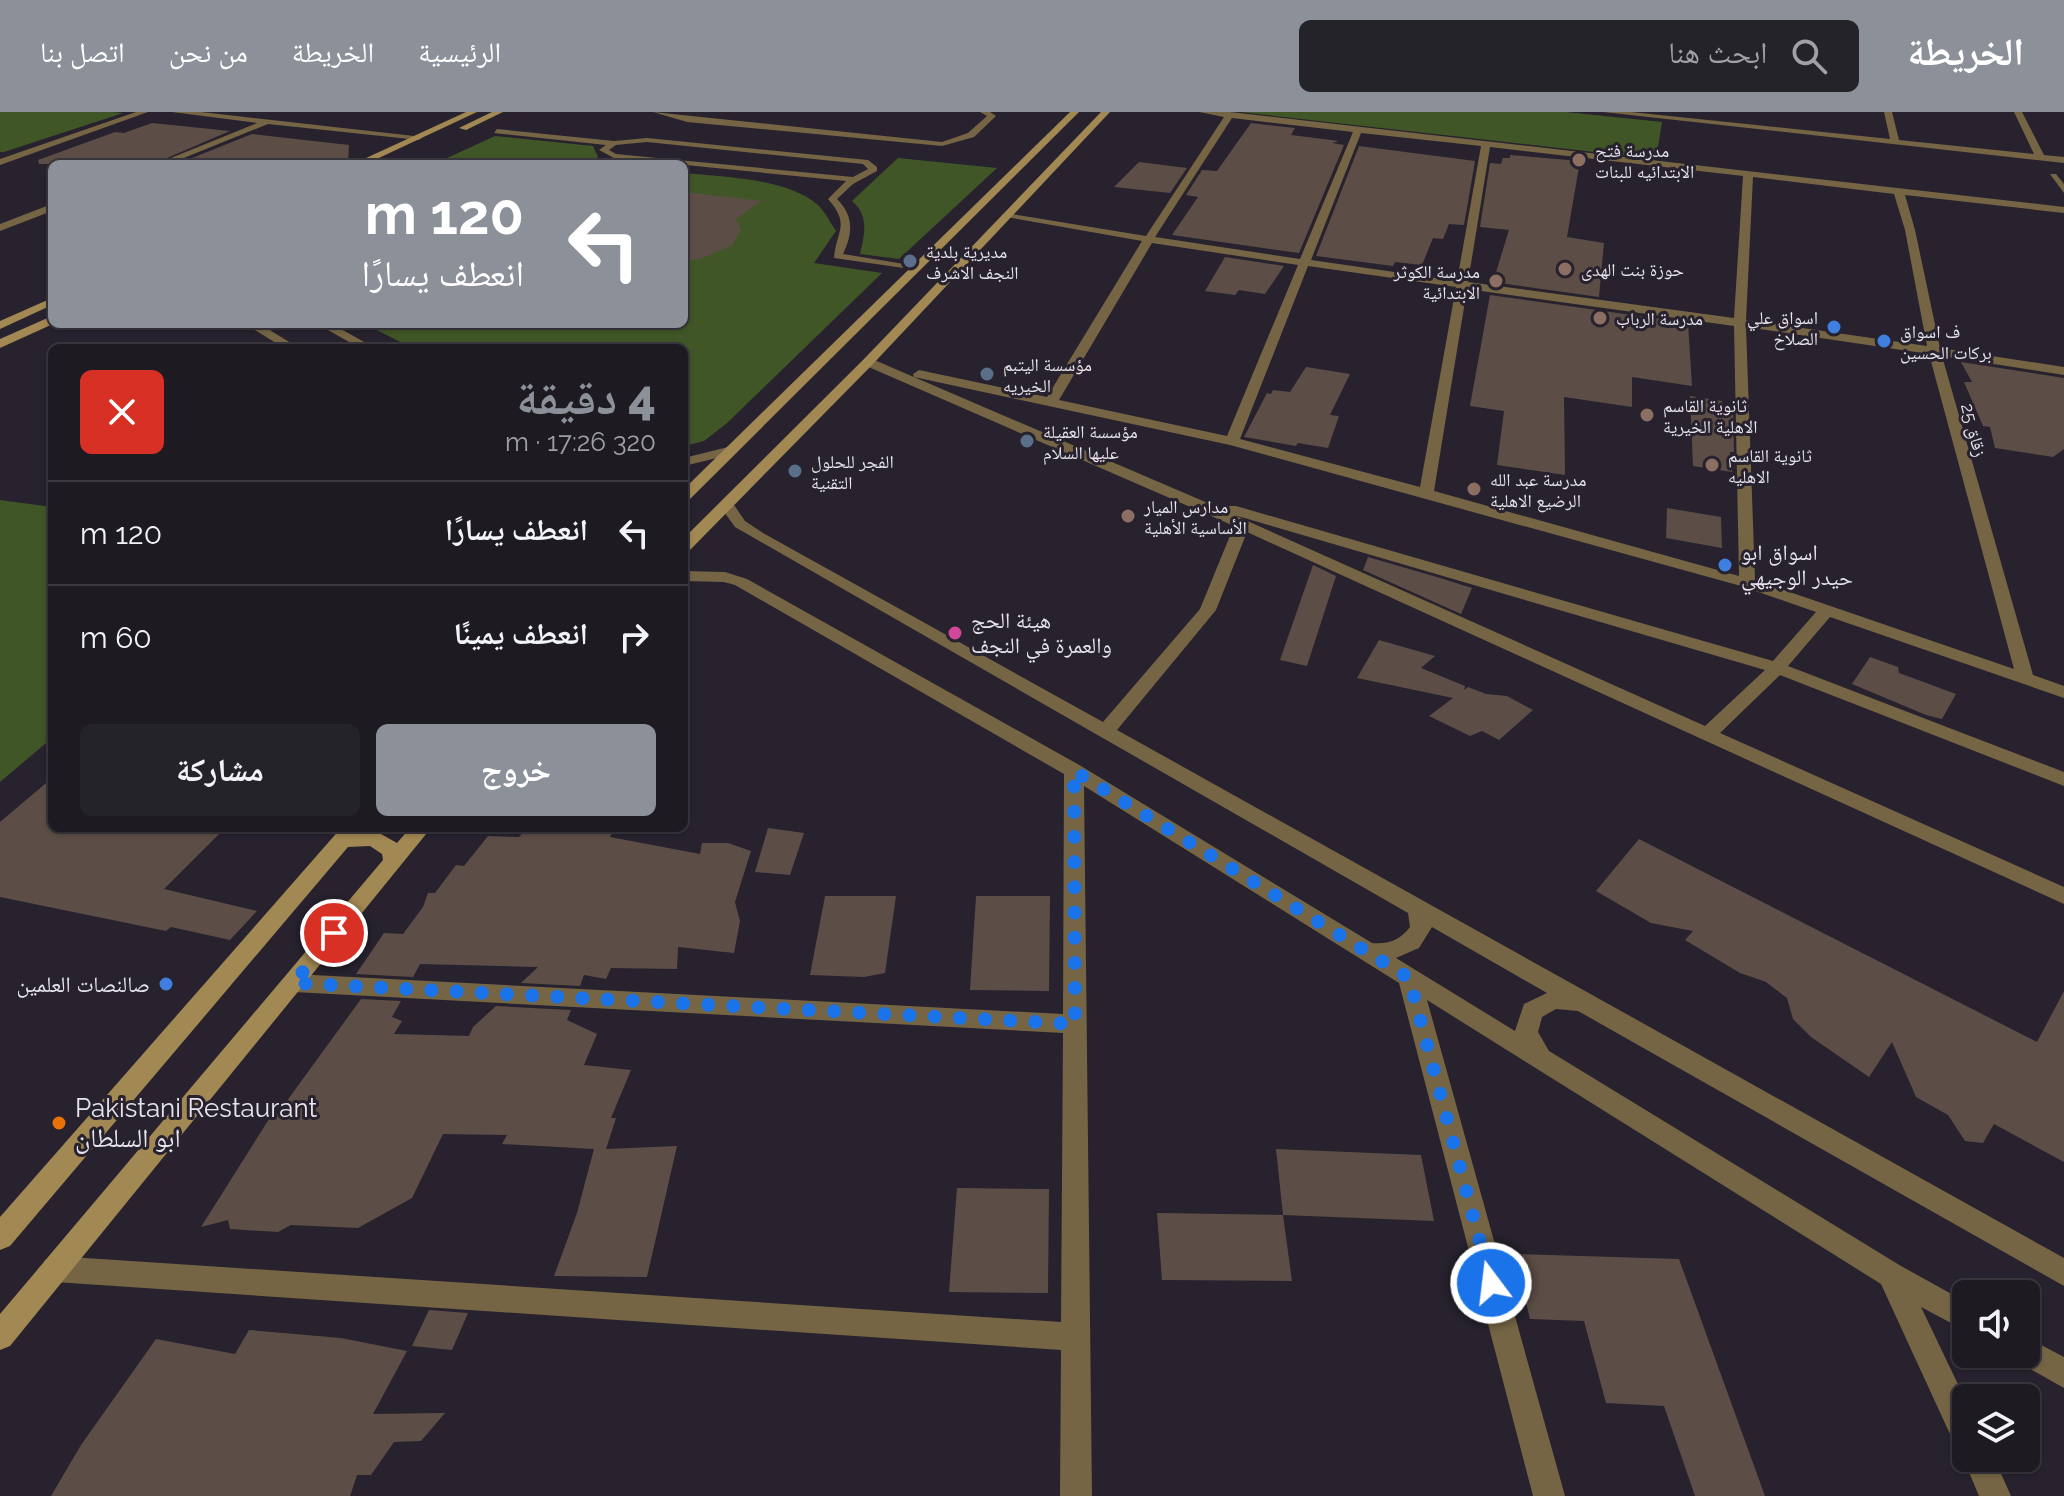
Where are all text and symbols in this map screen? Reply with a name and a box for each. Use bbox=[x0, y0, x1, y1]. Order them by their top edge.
search box bbox=[1299, 20, 1859, 92]
text: الخريطة bbox=[1907, 29, 2024, 74]
icon: search bbox=[1787, 34, 1831, 78]
text: ابحث هنا bbox=[1668, 35, 1767, 70]
text: اتصل بنا bbox=[40, 36, 125, 69]
text: من نحن bbox=[169, 36, 248, 69]
text: الخريطة bbox=[292, 36, 374, 69]
text: الرئيسية bbox=[418, 36, 501, 69]
place label: مدرسة فتح الابتدائيه للبنات bbox=[1595, 140, 1694, 182]
marker: مدرسة فتح الابتدائيه للبنات bbox=[1570, 151, 1588, 169]
text: 120 m bbox=[365, 181, 524, 247]
icon: left bbox=[552, 192, 656, 296]
place label: مديرية بلدية النجف الاشرف bbox=[926, 241, 1019, 283]
text: انعطف يسارًا bbox=[362, 252, 524, 294]
marker: مديرية بلدية النجف الاشرف bbox=[901, 252, 919, 270]
place label: حوزة بنت الهدى bbox=[1581, 259, 1684, 281]
marker: حوزة بنت الهدى bbox=[1556, 260, 1574, 278]
place label: مدرسة الكوثر الابتدائية bbox=[1393, 261, 1480, 303]
marker: مدرسة الكوثر الابتدائية bbox=[1487, 272, 1505, 290]
place label: اسواق علي الصلاخ bbox=[1747, 307, 1818, 351]
place label: مدرسة الرباب bbox=[1616, 308, 1703, 329]
marker: مدرسة الرباب bbox=[1591, 309, 1609, 327]
marker: اسواق علي الصلاخ bbox=[1825, 318, 1843, 336]
place label: ف اسواق بركات الحسين bbox=[1900, 321, 1992, 364]
marker: ف اسواق بركات الحسين bbox=[1875, 332, 1893, 350]
place label: مؤسسة اليتبم الخيريه bbox=[1003, 354, 1092, 396]
marker: مؤسسة اليتبم الخيريه bbox=[978, 365, 996, 383]
text: 4 دقيقة bbox=[516, 369, 656, 425]
button: close bbox=[80, 370, 164, 454]
place label: ثانوية القاسم الاهلية الخيرية bbox=[1663, 395, 1758, 437]
street label: زقاق 25 bbox=[1956, 401, 1991, 459]
marker: ثانوية القاسم الاهلية الخيرية bbox=[1638, 406, 1656, 424]
place label: مؤسسة العقيلة عليها السلام bbox=[1043, 421, 1138, 465]
text: 320 m · 17:26 bbox=[505, 427, 656, 457]
marker: مؤسسة العقيلة عليها السلام bbox=[1018, 432, 1036, 450]
place label: ثانوية القاسم الاهليه bbox=[1728, 445, 1812, 487]
place label: الفجر للحلول التقنية bbox=[811, 451, 894, 493]
marker: ثانوية القاسم الاهليه bbox=[1703, 456, 1721, 474]
marker: الفجر للحلول التقنية bbox=[786, 462, 804, 480]
place label: مدرسة عبد الله الرضيع الاهلية bbox=[1490, 469, 1586, 513]
marker: مدرسة عبد الله الرضيع الاهلية bbox=[1465, 480, 1483, 498]
place label: مدارس الميار الأساسية الأهلية bbox=[1143, 496, 1247, 538]
marker: مدارس الميار الأساسية الأهلية bbox=[1119, 507, 1137, 525]
icon: left bbox=[612, 511, 656, 555]
text: انعطف يسارًا bbox=[445, 512, 588, 547]
text: 120 m bbox=[80, 516, 162, 551]
place label: اسواق ابو حيدر الوجيهي bbox=[1741, 539, 1853, 595]
marker: اسواق ابو حيدر الوجيهي bbox=[1716, 556, 1734, 574]
place label: هيئة الحج والعمرة في النجف bbox=[971, 607, 1112, 663]
icon: right bbox=[612, 615, 656, 659]
text: انعطف يمينًا bbox=[454, 616, 588, 651]
text: 60 m bbox=[80, 620, 152, 655]
marker: هيئة الحج والعمرة في النجف bbox=[946, 624, 964, 642]
button: مشاركة bbox=[80, 724, 360, 816]
button: خروج bbox=[376, 724, 656, 816]
pin bbox=[300, 899, 368, 967]
icon: arrive bbox=[312, 911, 356, 955]
place label: صالنصات العلمين bbox=[17, 971, 150, 998]
marker: صالنصات العلمين bbox=[157, 975, 175, 993]
place label: Pakistani Restaurant ابو السلطان bbox=[75, 1093, 318, 1154]
marker: Pakistani Restaurant ابو السلطان bbox=[50, 1114, 68, 1132]
position arrow bbox=[1449, 1241, 1533, 1325]
map controls bbox=[1952, 1280, 2040, 1472]
button: sound bbox=[1952, 1280, 2040, 1368]
button: layers bbox=[1952, 1384, 2040, 1472]

